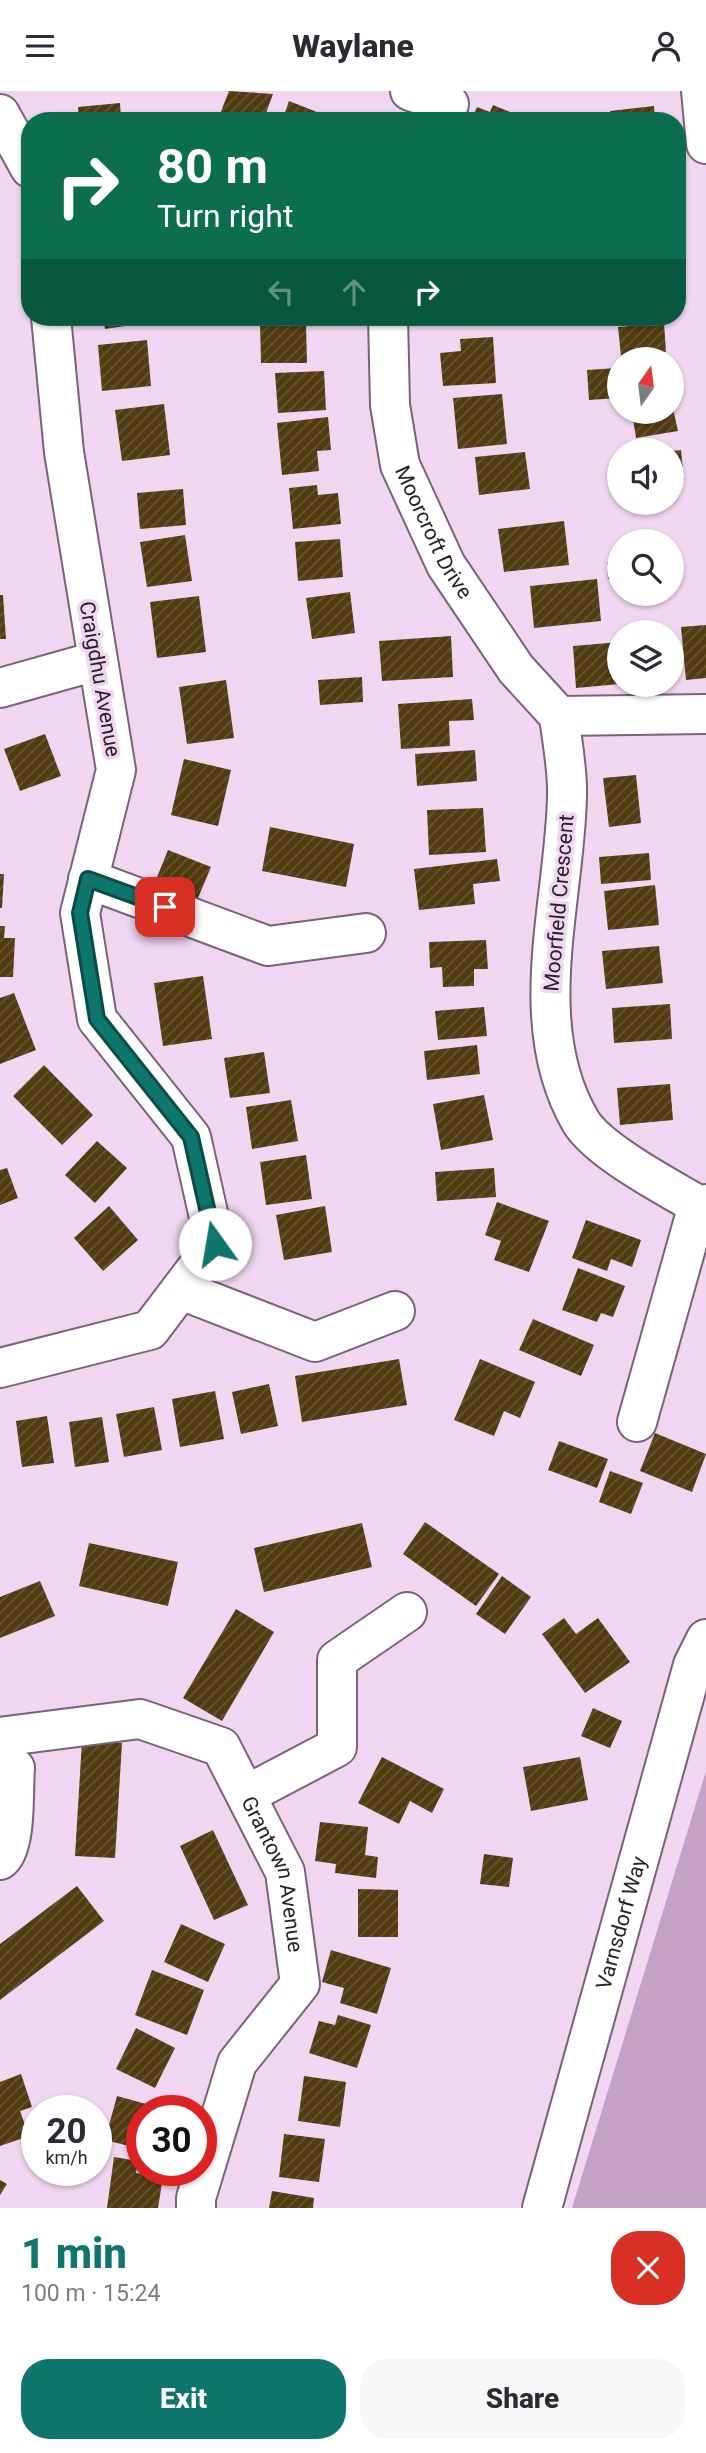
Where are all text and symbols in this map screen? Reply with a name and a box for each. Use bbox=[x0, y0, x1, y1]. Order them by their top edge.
icon: menu bbox=[21, 27, 59, 65]
text: Waylane bbox=[292, 27, 414, 65]
icon: person bbox=[647, 27, 685, 65]
text: 80 m bbox=[157, 138, 268, 195]
icon: right bbox=[42, 140, 133, 231]
text: Turn right bbox=[157, 197, 293, 235]
icon: left bbox=[262, 273, 300, 311]
icon: ahead bbox=[335, 273, 373, 311]
icon: right bbox=[408, 273, 446, 311]
north arrow bbox=[607, 347, 684, 423]
map controls bbox=[607, 347, 684, 697]
button: sound bbox=[607, 438, 684, 515]
street label: Moorcroft Drive bbox=[390, 462, 477, 603]
button: search bbox=[607, 529, 684, 606]
street label: Craigdhu Avenue bbox=[75, 599, 125, 759]
button: layers bbox=[607, 620, 684, 697]
street label: Moorfield Crescent bbox=[539, 813, 579, 992]
pin bbox=[135, 877, 195, 937]
icon: arrive bbox=[146, 888, 184, 926]
position arrow bbox=[178, 1207, 252, 1281]
street label: Grantown Avenue bbox=[236, 1792, 308, 1954]
street label: Varnsdorf Way bbox=[591, 1854, 651, 1992]
speed limit sign: 30 bbox=[126, 2095, 217, 2186]
text: 20 bbox=[46, 2111, 87, 2152]
text: km/h bbox=[45, 2147, 88, 2168]
text: 1 min bbox=[21, 2229, 127, 2278]
button: close bbox=[611, 2231, 685, 2305]
text: 100 m · 15:24 bbox=[21, 2280, 160, 2307]
button: Exit bbox=[21, 2359, 346, 2439]
button: Share bbox=[360, 2359, 685, 2439]

